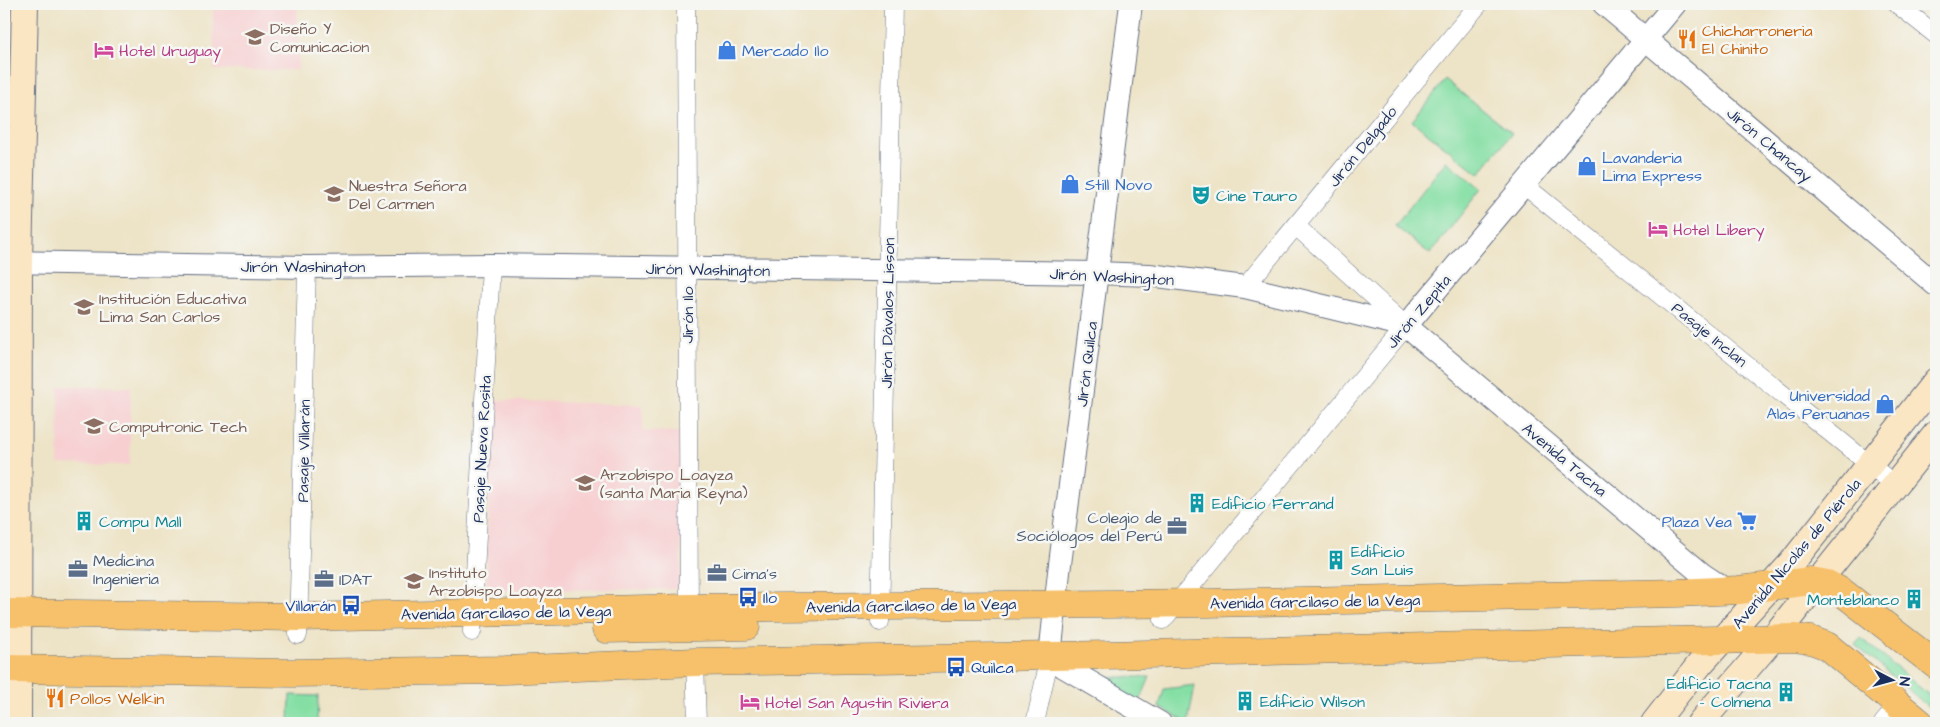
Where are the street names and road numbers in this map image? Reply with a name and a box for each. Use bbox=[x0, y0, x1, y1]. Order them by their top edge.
street label: Jirón Delgado bbox=[1323, 102, 1403, 192]
street label: Jirón Chancay bbox=[1721, 102, 1817, 188]
street label: Jirón Dávalos Lisson bbox=[876, 238, 900, 388]
street label: Jirón Washington bbox=[241, 256, 365, 279]
street label: Jirón Washington bbox=[646, 258, 770, 283]
street label: Jirón Washington bbox=[1049, 263, 1175, 292]
street label: Jirón Zepita bbox=[1381, 270, 1456, 353]
street label: Jirón Ilo bbox=[677, 286, 699, 344]
street label: Pasaje Inclan bbox=[1667, 297, 1752, 372]
street label: Jirón Quilca bbox=[1071, 320, 1103, 408]
street label: Pasaje Nueva Rosita bbox=[467, 375, 497, 523]
street label: Pasaje Villarán bbox=[292, 399, 316, 503]
street label: Avenida Tacna bbox=[1517, 418, 1612, 502]
street label: Avenida Nicolás de Piérola bbox=[1727, 474, 1866, 634]
street label: Avenida Garcilaso de la Vega bbox=[1210, 589, 1420, 616]
street label: Avenida Garcilaso de la Vega bbox=[806, 593, 1016, 620]
street label: Avenida Garcilaso de la Vega bbox=[401, 600, 611, 627]

